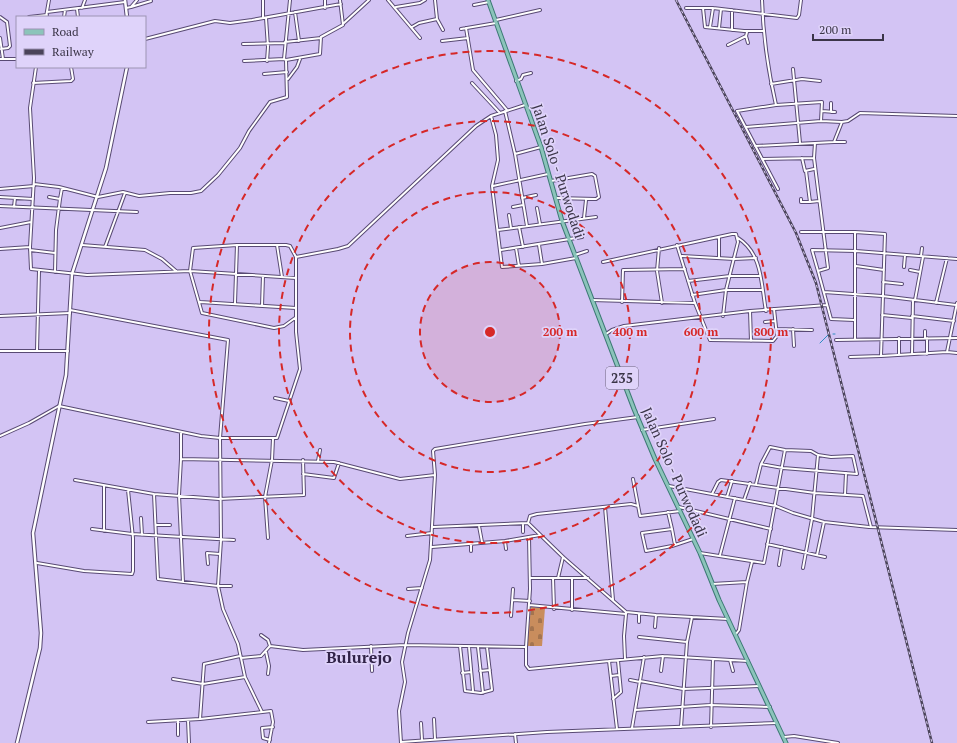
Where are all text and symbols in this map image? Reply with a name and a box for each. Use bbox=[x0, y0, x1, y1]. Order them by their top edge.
legend bbox=[16, 16, 146, 68]
scale bar bbox=[813, 16, 883, 42]
text: 200 m bbox=[819, 22, 852, 37]
text: Road bbox=[52, 24, 79, 39]
text: Railway bbox=[52, 44, 95, 59]
street label: Jalan Solo - Purwodadi bbox=[528, 101, 590, 241]
text: 200 m bbox=[543, 324, 577, 339]
text: 400 m bbox=[613, 324, 647, 339]
text: 600 m bbox=[684, 324, 718, 339]
text: 800 m bbox=[754, 324, 788, 339]
centre of rings bbox=[483, 325, 497, 339]
road number: 235 bbox=[606, 367, 638, 389]
street label: Jalan Solo - Purwodadi bbox=[638, 404, 712, 540]
district label: Bulurejo bbox=[326, 646, 392, 668]

